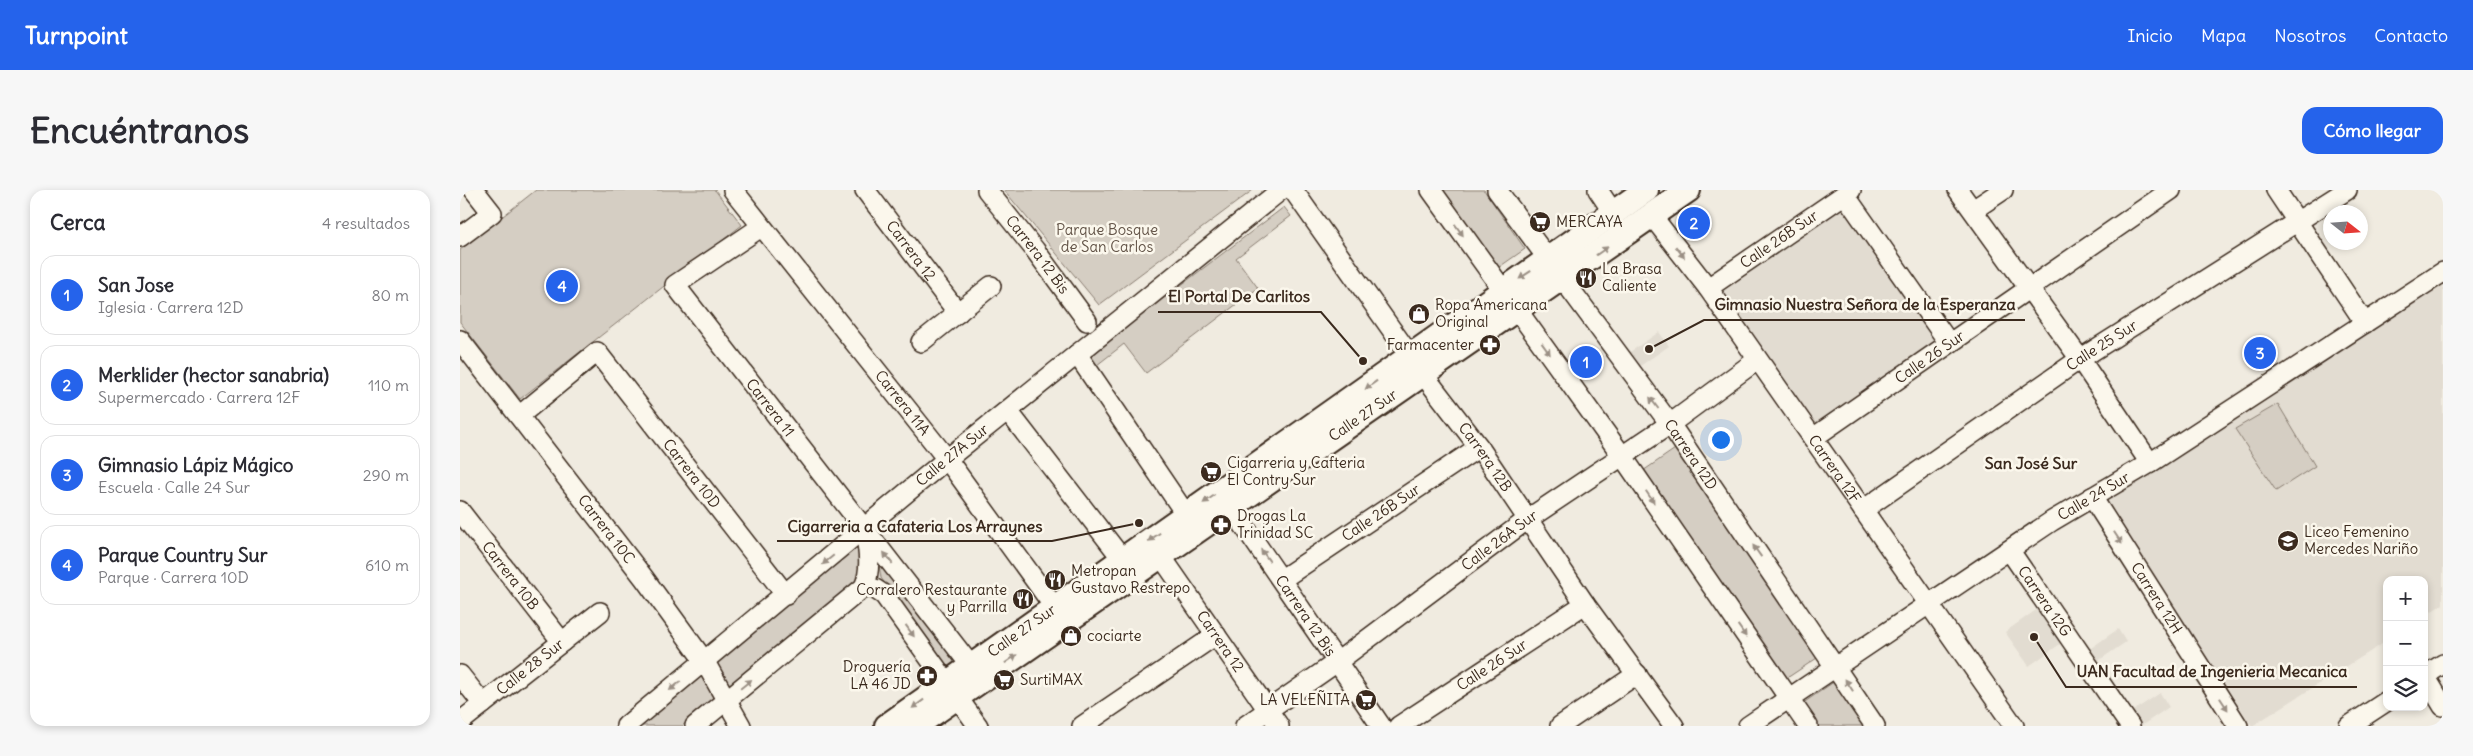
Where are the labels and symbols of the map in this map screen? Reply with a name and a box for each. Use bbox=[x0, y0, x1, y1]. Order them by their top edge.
pin: 2 bbox=[1678, 204, 1710, 242]
north arrow bbox=[2323, 205, 2368, 250]
street label: Calle 26B Sur bbox=[1736, 206, 1821, 272]
supermarket icon: MERCAYA bbox=[1528, 210, 1552, 234]
street label: Carrera 12 Bis bbox=[1002, 211, 1074, 298]
place label: MERCAYA bbox=[1556, 212, 1623, 231]
street label: Carrera 12 bbox=[882, 216, 940, 284]
park label: Parque Bosque de San Carlos bbox=[1056, 220, 1158, 256]
one-way arrow bbox=[1454, 223, 1465, 236]
one-way arrow bbox=[1675, 245, 1685, 259]
one-way arrow bbox=[1595, 246, 1609, 256]
place label: La Brasa Caliente bbox=[1602, 259, 1662, 295]
restaurant icon: La Brasa Caliente bbox=[1574, 266, 1598, 290]
pin: 4 bbox=[546, 267, 578, 305]
one-way arrow bbox=[1518, 270, 1531, 280]
callout: El Portal De Carlitos bbox=[1158, 281, 1321, 312]
text: El Portal De Carlitos bbox=[1168, 286, 1310, 306]
callout: Gimnasio Nuestra Señora de la Esperanza bbox=[1704, 289, 2025, 320]
text: Gimnasio Nuestra Señora de la Esperanza bbox=[1714, 294, 2016, 315]
place label: Ropa Americana Original bbox=[1435, 295, 1548, 331]
shop icon: Ropa Americana Original bbox=[1407, 302, 1431, 326]
street label: Calle 25 Sur bbox=[2062, 315, 2140, 375]
street label: Calle 26 Sur bbox=[1891, 326, 1968, 387]
pharmacy icon: Farmacenter bbox=[1478, 333, 1502, 357]
pin: 3 bbox=[2244, 334, 2276, 372]
place label: Farmacenter bbox=[1387, 335, 1474, 354]
one-way arrow bbox=[1541, 342, 1551, 356]
pin: 1 bbox=[1570, 343, 1602, 381]
street label: Carrera 11A bbox=[871, 366, 935, 439]
street label: Carrera 11 bbox=[742, 375, 799, 440]
one-way arrow bbox=[1364, 380, 1378, 390]
street label: Calle 27 Sur bbox=[1325, 385, 1401, 445]
one-way arrow bbox=[1649, 397, 1660, 410]
street label: Carrera 12D bbox=[1661, 415, 1722, 493]
street label: Carrera 12B bbox=[1455, 418, 1516, 495]
street label: Calle 27A Sur bbox=[912, 419, 992, 490]
your location bbox=[1708, 427, 1734, 453]
street label: Carrera 12F bbox=[1804, 431, 1866, 507]
street label: Carrera 10D bbox=[659, 435, 725, 512]
place label: Cigarreria y Cafteria El Contry Sur bbox=[1227, 453, 1365, 489]
district label: San José Sur bbox=[1985, 453, 2078, 473]
supermarket icon: Cigarreria y Cafteria El Contry Sur bbox=[1199, 460, 1223, 484]
street label: Calle 24 Sur bbox=[2054, 467, 2133, 525]
street label: Calle 26B Sur bbox=[1338, 479, 1423, 545]
street label: Carrera 10C bbox=[574, 490, 639, 567]
one-way arrow bbox=[1646, 490, 1655, 504]
one-way arrow bbox=[1203, 494, 1216, 504]
street label: Calle 26A Sur bbox=[1457, 505, 1541, 575]
place label: Drogas La Trinidad SC bbox=[1237, 506, 1313, 542]
callout: Cigarreria a Cafateria Los Arraynes bbox=[777, 510, 1052, 541]
pharmacy icon: Drogas La Trinidad SC bbox=[1209, 513, 1233, 537]
text: Cigarreria a Cafateria Los Arraynes bbox=[787, 516, 1043, 537]
place label: Liceo Femenino Mercedes Nariño bbox=[2304, 522, 2418, 558]
school or university icon: Liceo Femenino Mercedes Nariño bbox=[2276, 529, 2300, 553]
one-way arrow bbox=[2113, 531, 2123, 544]
one-way arrow bbox=[1148, 532, 1161, 542]
street label: Carrera 10B bbox=[478, 537, 544, 614]
one-way arrow bbox=[1752, 544, 1762, 558]
one-way arrow bbox=[1261, 549, 1271, 562]
one-way arrow bbox=[883, 551, 893, 565]
one-way arrow bbox=[822, 554, 834, 566]
street label: Carrera 12H bbox=[2127, 559, 2187, 638]
place label: Metropan Gustavo Restrepo bbox=[1071, 561, 1190, 597]
street label: Carrera 12G bbox=[2014, 562, 2076, 640]
restaurant icon: Metropan Gustavo Restrepo bbox=[1043, 568, 1067, 592]
street label: Carrera 12 Bis bbox=[1272, 571, 1341, 660]
place label: Corralero Restaurante y Parrilla bbox=[856, 580, 1007, 616]
restaurant icon: Corralero Restaurante y Parrilla bbox=[1011, 587, 1035, 611]
street label: Calle 27 Sur bbox=[984, 600, 1059, 661]
street label: Carrera 12 bbox=[1193, 607, 1249, 676]
one-way arrow bbox=[905, 624, 915, 638]
shop icon: cociarte bbox=[1059, 624, 1083, 648]
one-way arrow bbox=[1737, 624, 1747, 638]
place label: cociarte bbox=[1087, 626, 1142, 645]
street label: Calle 28 Sur bbox=[492, 634, 567, 699]
street label: Calle 26 Sur bbox=[1453, 635, 1530, 695]
one-way arrow bbox=[1005, 654, 1018, 664]
callout: UAN Facultad de Ingenieria Mecanica bbox=[2066, 656, 2357, 687]
place label: Droguería LA 46 JD bbox=[843, 657, 911, 693]
text: UAN Facultad de Ingenieria Mecanica bbox=[2077, 661, 2347, 682]
pharmacy icon: Droguería LA 46 JD bbox=[915, 664, 939, 688]
supermarket icon: SurtiMAX bbox=[992, 668, 1016, 692]
place label: SurtiMAX bbox=[1020, 670, 1083, 689]
one-way arrow bbox=[740, 678, 753, 689]
one-way arrow bbox=[1844, 679, 1853, 692]
one-way arrow bbox=[669, 680, 682, 691]
supermarket icon: LA VELEÑITA bbox=[1354, 688, 1378, 712]
place label: LA VELEÑITA bbox=[1260, 690, 1350, 709]
one-way arrow bbox=[2220, 698, 2229, 711]
one-way arrow bbox=[911, 699, 924, 709]

